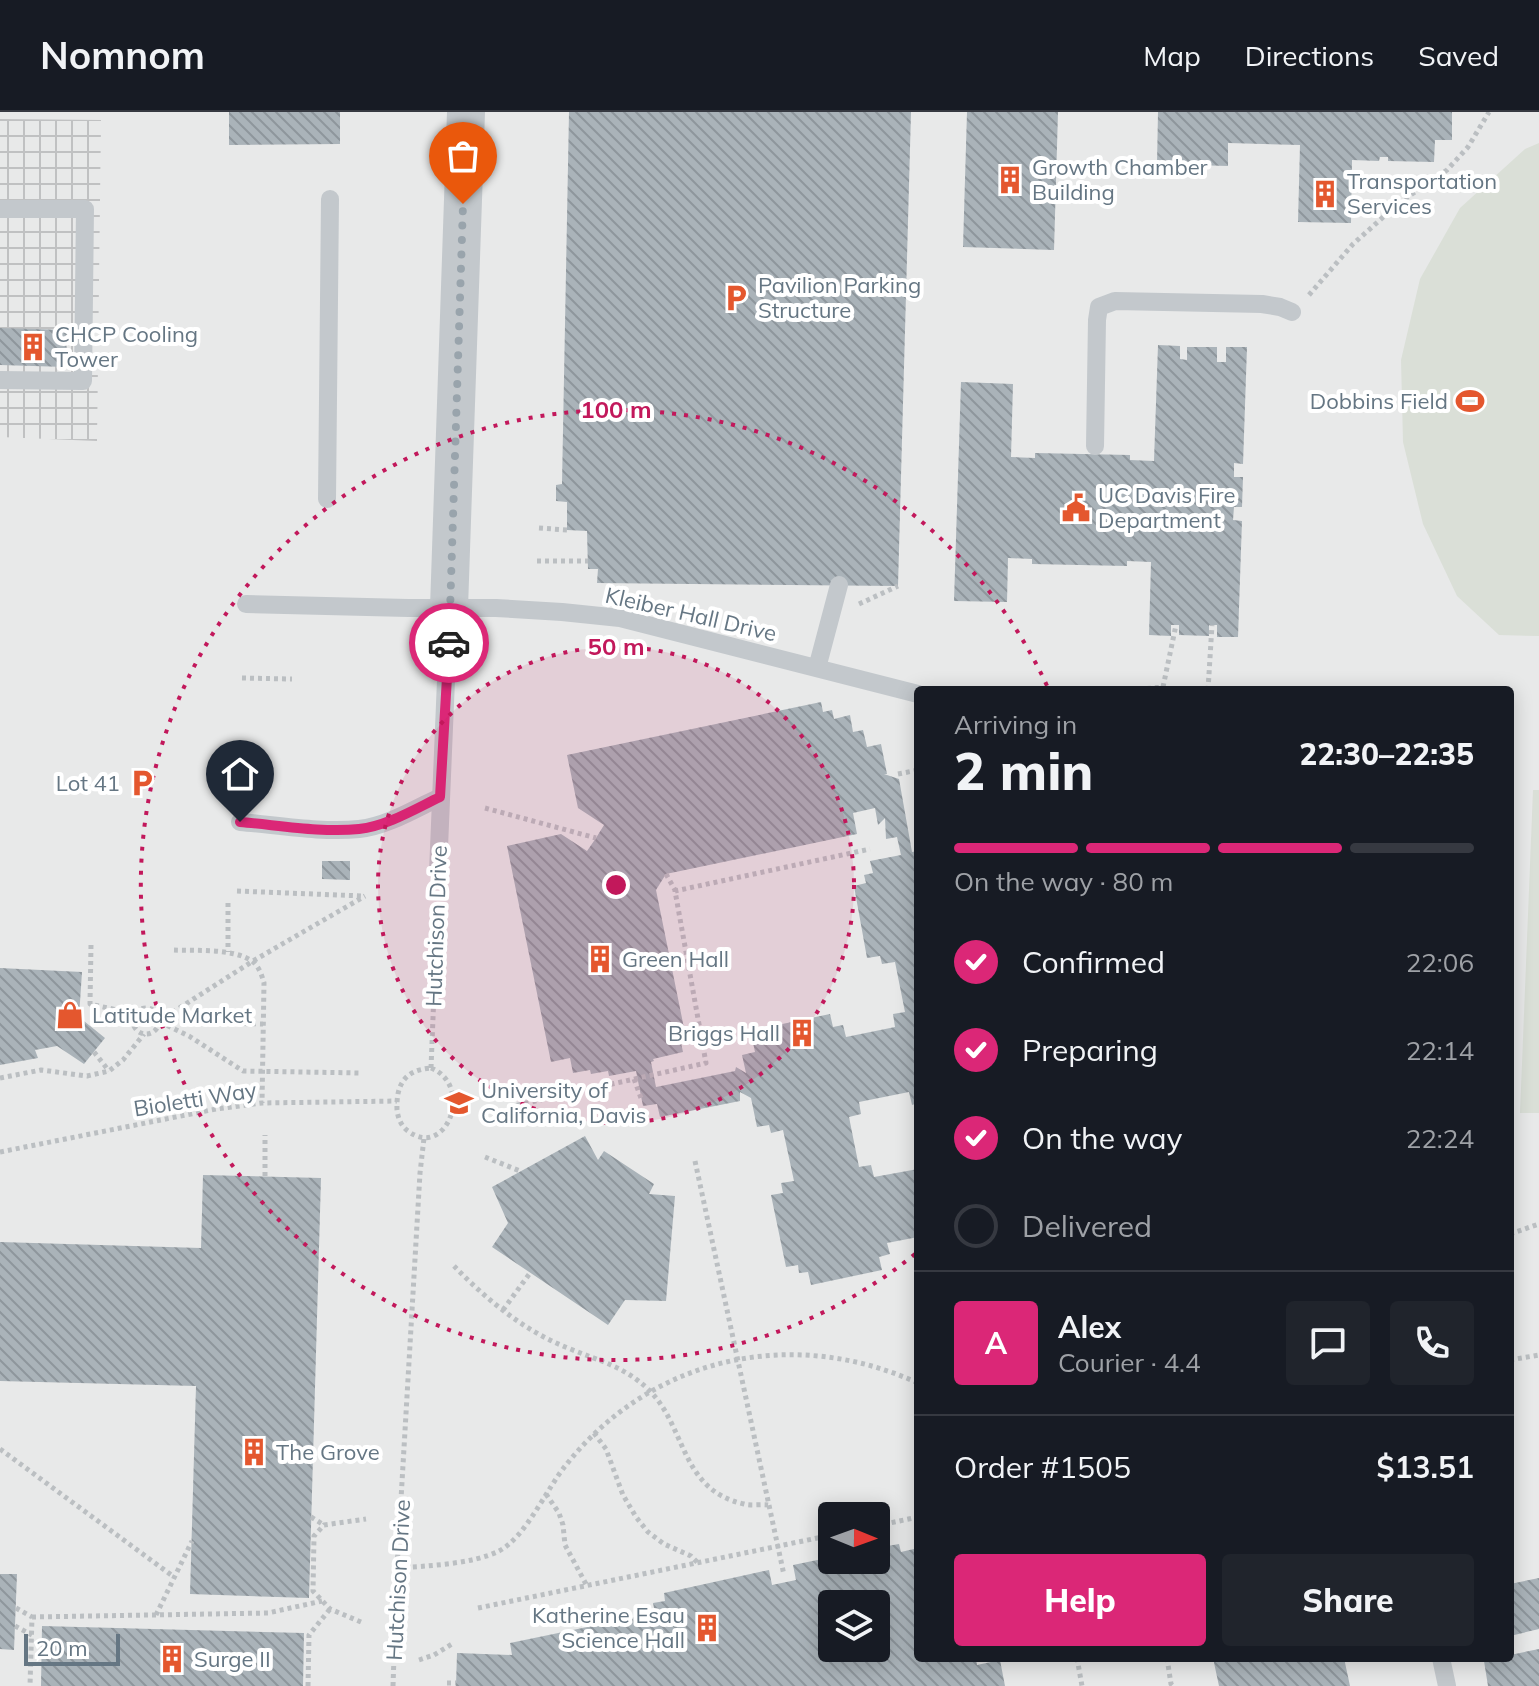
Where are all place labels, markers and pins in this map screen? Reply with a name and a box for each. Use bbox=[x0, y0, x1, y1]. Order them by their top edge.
pin bbox=[429, 122, 497, 204]
place label: Growth Chamber Building bbox=[1032, 153, 1208, 206]
building icon: Growth Chamber Building bbox=[995, 165, 1025, 195]
place label: Transportation Services bbox=[1347, 167, 1497, 220]
building icon: Transportation Services bbox=[1310, 179, 1340, 209]
place label: Pavilion Parking Structure bbox=[758, 271, 921, 324]
parking icon: Pavilion Parking Structure bbox=[721, 283, 751, 313]
place label: CHCP Cooling Tower bbox=[55, 320, 198, 373]
building icon: CHCP Cooling Tower bbox=[18, 332, 48, 362]
sports icon: Dobbins Field bbox=[1455, 386, 1485, 416]
place label: Dobbins Field bbox=[1310, 387, 1448, 415]
place label: UC Davis Fire Department bbox=[1098, 481, 1235, 534]
public building icon: UC Davis Fire Department bbox=[1061, 493, 1091, 523]
pin bbox=[206, 740, 274, 822]
parking icon: Lot 41 bbox=[127, 768, 157, 798]
place label: Lot 41 bbox=[56, 769, 120, 797]
centre of rings bbox=[602, 871, 630, 899]
building icon: Green Hall bbox=[585, 944, 615, 974]
place label: Green Hall bbox=[622, 945, 729, 973]
shop icon: Latitude Market bbox=[55, 1000, 85, 1030]
place label: Latitude Market bbox=[92, 1001, 253, 1029]
building icon: Briggs Hall bbox=[787, 1018, 817, 1048]
place label: Briggs Hall bbox=[668, 1019, 780, 1047]
place label: University of California, Davis bbox=[481, 1076, 646, 1129]
school or university icon: University of California, Davis bbox=[444, 1088, 474, 1118]
building icon: The Grove bbox=[239, 1437, 269, 1467]
place label: The Grove bbox=[276, 1438, 380, 1466]
place label: Katherine Esau Science Hall bbox=[532, 1601, 685, 1654]
building icon: Katherine Esau Science Hall bbox=[692, 1613, 722, 1643]
building icon: Surge II bbox=[157, 1644, 187, 1674]
place label: Surge II bbox=[194, 1645, 271, 1673]

